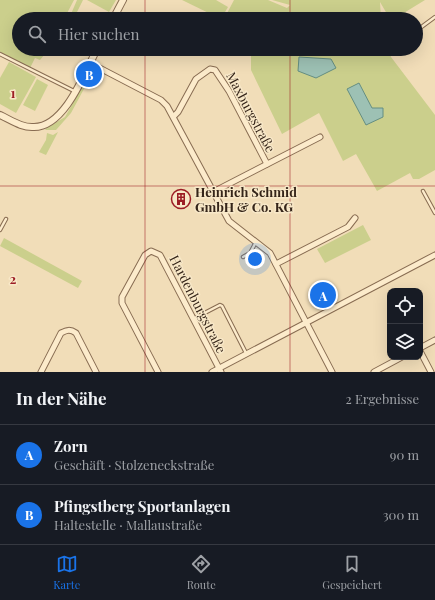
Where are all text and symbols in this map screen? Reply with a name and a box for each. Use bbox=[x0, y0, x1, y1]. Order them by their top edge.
search box bbox=[12, 12, 423, 56]
icon: search bbox=[26, 23, 48, 45]
text: Hier suchen bbox=[58, 24, 140, 44]
pin: B bbox=[76, 59, 102, 89]
street label: Maxburgstraße bbox=[223, 69, 280, 155]
text: 1 bbox=[11, 84, 16, 101]
place label: Heinrich Schmid GmbH & Co. KG bbox=[195, 183, 297, 215]
building icon: Heinrich Schmid GmbH & Co. KG bbox=[170, 188, 192, 210]
your location bbox=[245, 249, 265, 269]
street label: Hardenburgstraße bbox=[166, 252, 231, 356]
text: 2 bbox=[10, 270, 17, 287]
pin: A bbox=[310, 280, 336, 310]
map controls bbox=[387, 288, 423, 360]
button: locate bbox=[387, 288, 423, 324]
button: layers bbox=[387, 324, 423, 360]
text: In der Nähe bbox=[16, 387, 107, 409]
text: 2 Ergebnisse bbox=[345, 390, 419, 407]
text: Zorn bbox=[54, 436, 88, 456]
text: A bbox=[25, 446, 33, 463]
text: 90 m bbox=[390, 446, 419, 463]
text: Geschäft · Stolzeneckstraße bbox=[54, 456, 214, 473]
text: Pfingstberg Sportanlagen bbox=[54, 496, 230, 516]
text: B bbox=[25, 506, 33, 523]
text: 300 m bbox=[383, 506, 419, 523]
text: Haltestelle · Mallaustraße bbox=[54, 516, 202, 533]
tab: Karte bbox=[53, 553, 80, 592]
tab: Route bbox=[187, 553, 216, 592]
tab: Gespeichert bbox=[322, 553, 382, 592]

